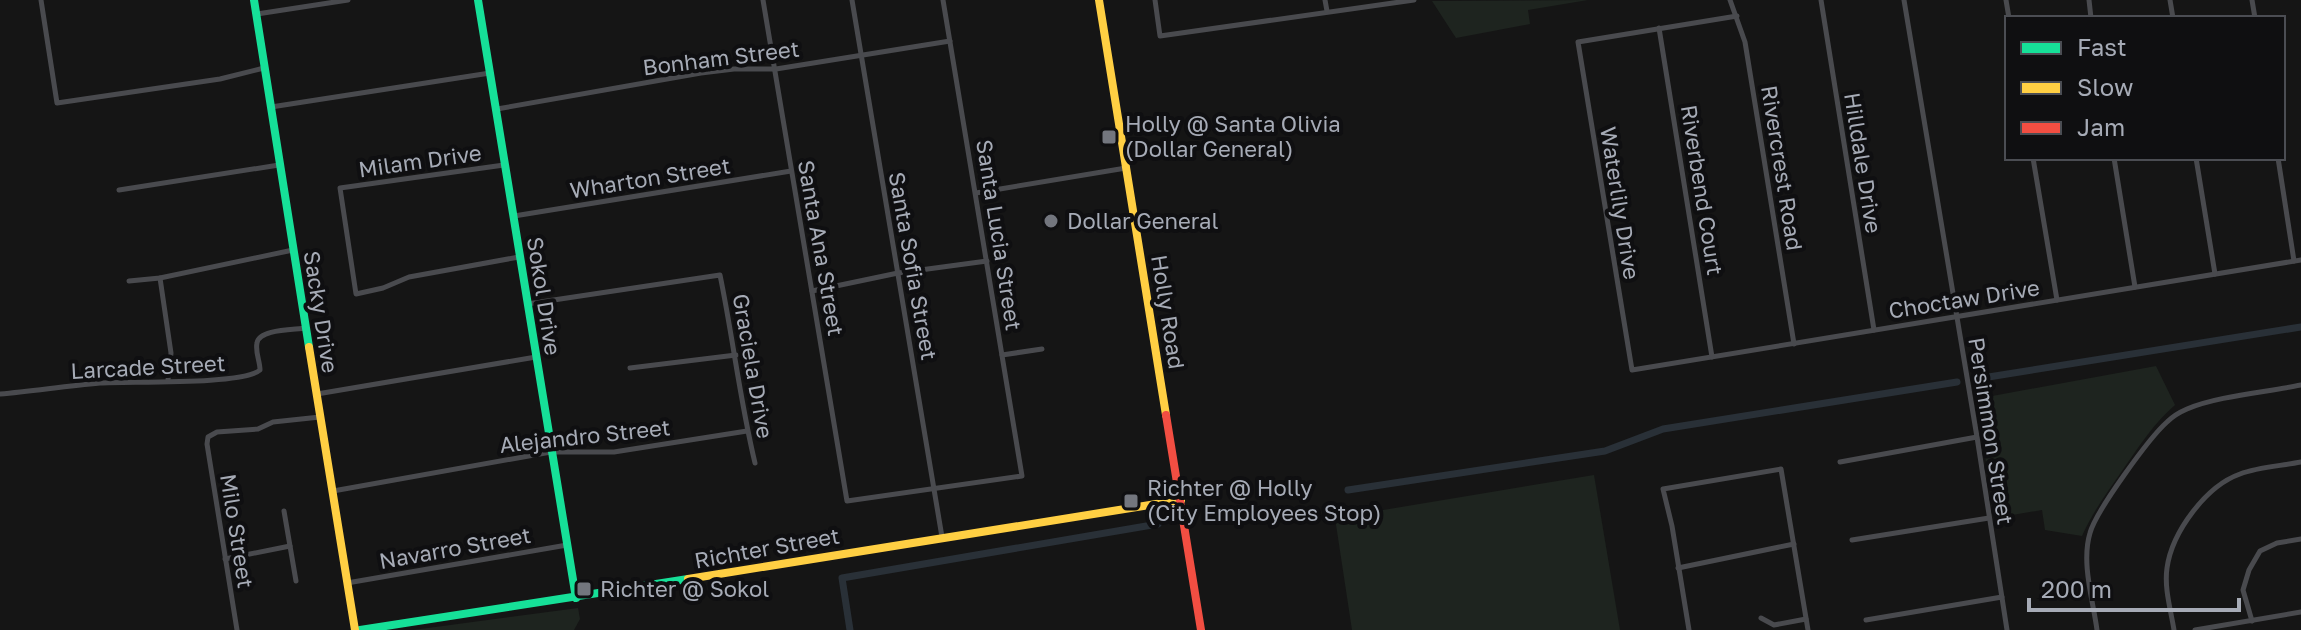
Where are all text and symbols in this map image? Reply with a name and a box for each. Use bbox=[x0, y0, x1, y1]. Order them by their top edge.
legend bbox=[2005, 16, 2285, 160]
text: Fast bbox=[2077, 32, 2127, 61]
street label: Bonham Street bbox=[641, 35, 801, 81]
text: Slow bbox=[2077, 72, 2133, 101]
street label: Rivercrest Road bbox=[1756, 83, 1809, 252]
street label: Hilldale Drive bbox=[1839, 91, 1888, 235]
street label: Riverbend Court bbox=[1676, 103, 1729, 277]
place label: Holly @ Santa Olivia (Dollar General) bbox=[1125, 110, 1341, 162]
text: Jam bbox=[2077, 112, 2125, 141]
street label: Waterlily Drive bbox=[1595, 125, 1646, 281]
marker: Holly @ Santa Olivia (Dollar General) bbox=[1100, 128, 1118, 146]
street label: Santa Lucia Street bbox=[971, 138, 1028, 332]
street label: Milam Drive bbox=[357, 139, 483, 182]
street label: Wharton Street bbox=[568, 151, 732, 204]
street label: Santa Ana Street bbox=[793, 158, 850, 338]
street label: Santa Sofia Street bbox=[884, 170, 943, 362]
place label: Dollar General bbox=[1067, 207, 1219, 234]
marker: Dollar General bbox=[1042, 212, 1060, 230]
street label: Sokol Drive bbox=[522, 235, 567, 357]
street label: Sacky Drive bbox=[299, 249, 344, 375]
street label: Holly Road bbox=[1146, 253, 1191, 371]
street label: Choctaw Drive bbox=[1886, 273, 2041, 324]
street label: Graciela Drive bbox=[727, 291, 780, 440]
street label: Persimmon Street bbox=[1963, 335, 2020, 527]
street label: Larcade Street bbox=[70, 349, 226, 384]
street label: Alejandro Street bbox=[498, 413, 672, 458]
street label: Milo Street bbox=[215, 472, 260, 590]
place label: Richter @ Holly (City Employees Stop) bbox=[1147, 474, 1381, 526]
marker: Richter @ Holly (City Employees Stop) bbox=[1122, 492, 1140, 510]
street label: Navarro Street bbox=[377, 521, 533, 574]
street label: Richter Street bbox=[692, 521, 842, 574]
scale bar bbox=[2029, 562, 2239, 612]
text: 200 m bbox=[2041, 574, 2112, 603]
place label: Richter @ Sokol bbox=[600, 575, 769, 602]
marker: Richter @ Sokol bbox=[575, 580, 593, 598]

